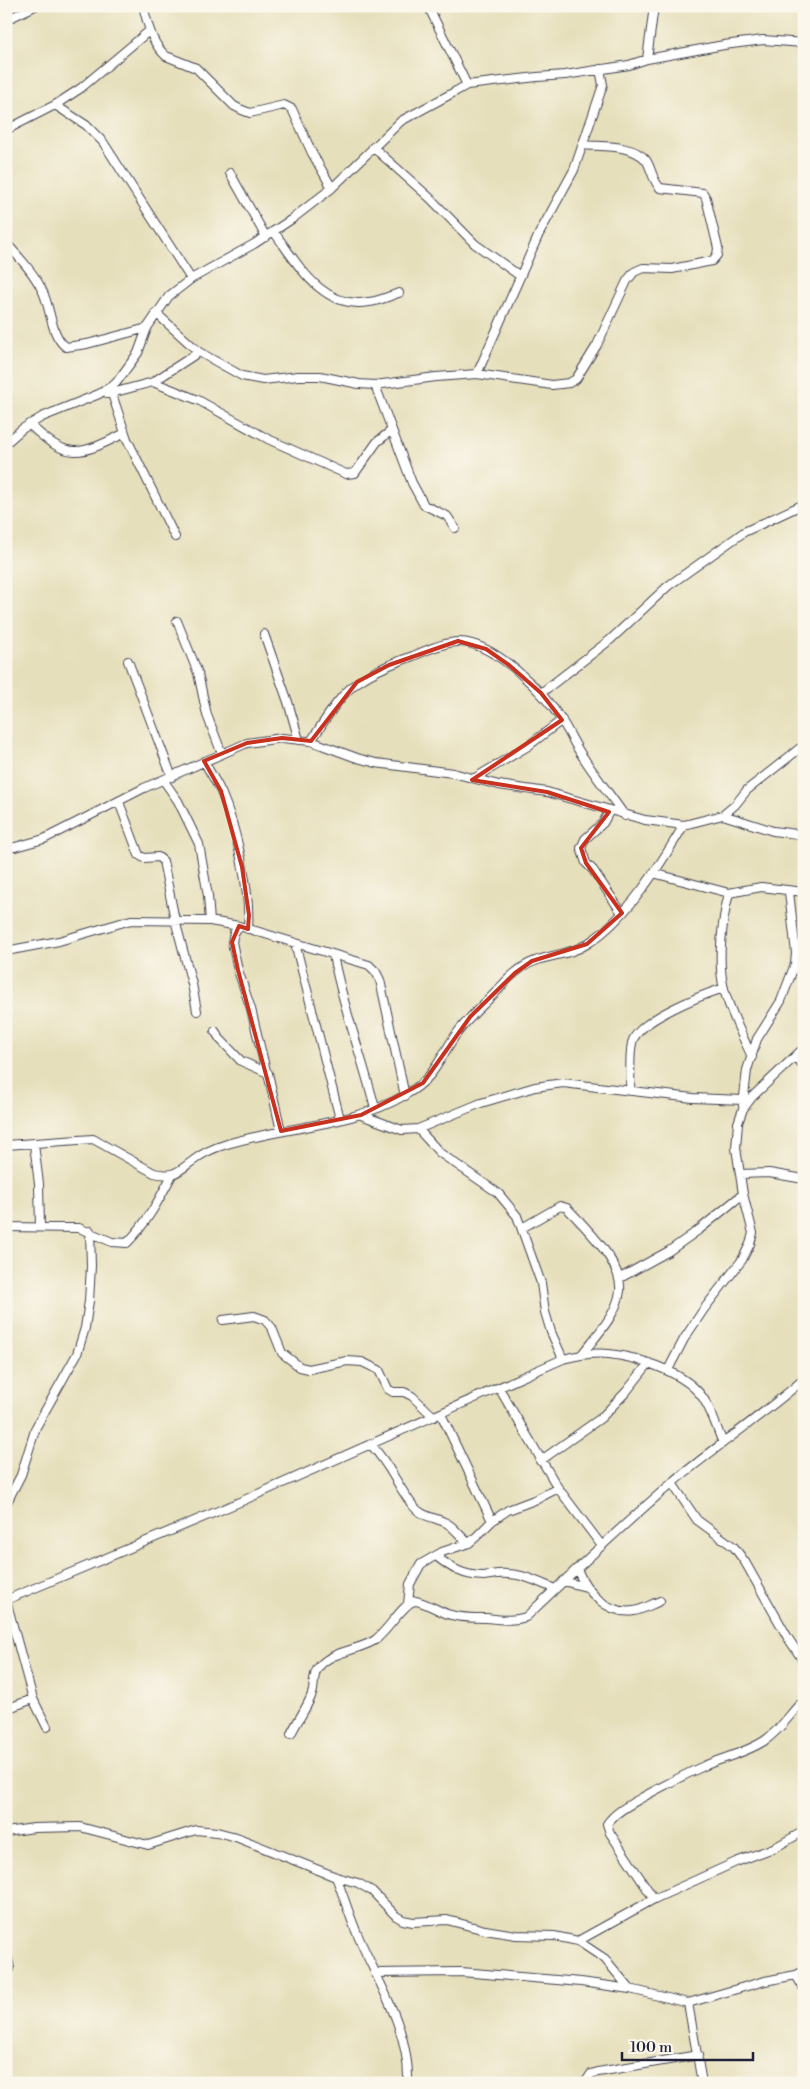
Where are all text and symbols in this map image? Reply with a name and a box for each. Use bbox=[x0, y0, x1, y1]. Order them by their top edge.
scale bar bbox=[622, 2029, 754, 2061]
text: 100 m bbox=[630, 2038, 672, 2057]

